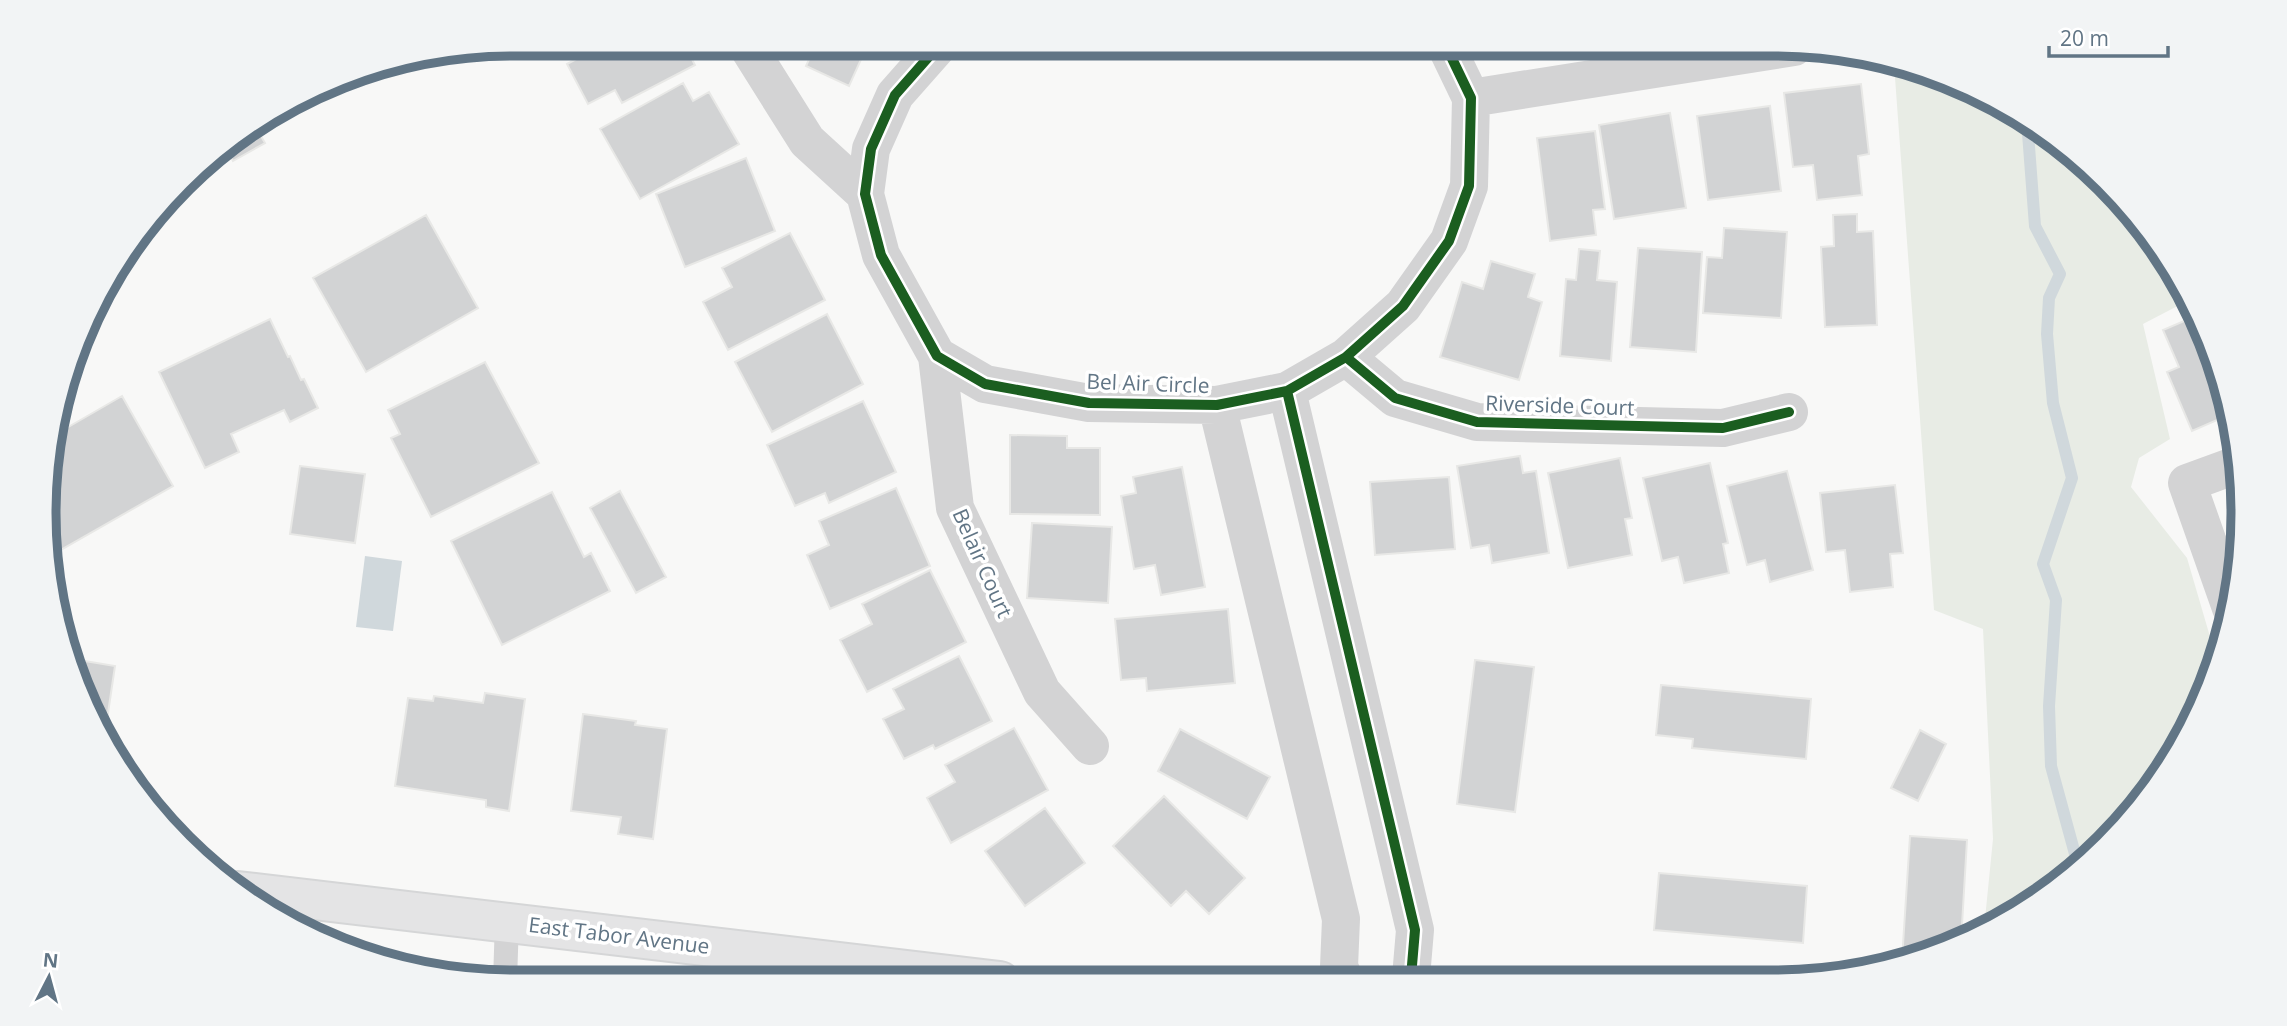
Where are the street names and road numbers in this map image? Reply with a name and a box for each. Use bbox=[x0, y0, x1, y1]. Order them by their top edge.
street label: Bel Air Circle bbox=[1086, 367, 1210, 399]
street label: Riverside Court bbox=[1485, 388, 1635, 422]
street label: Belair Court bbox=[947, 504, 1019, 622]
street label: East Tabor Avenue bbox=[527, 910, 711, 960]

